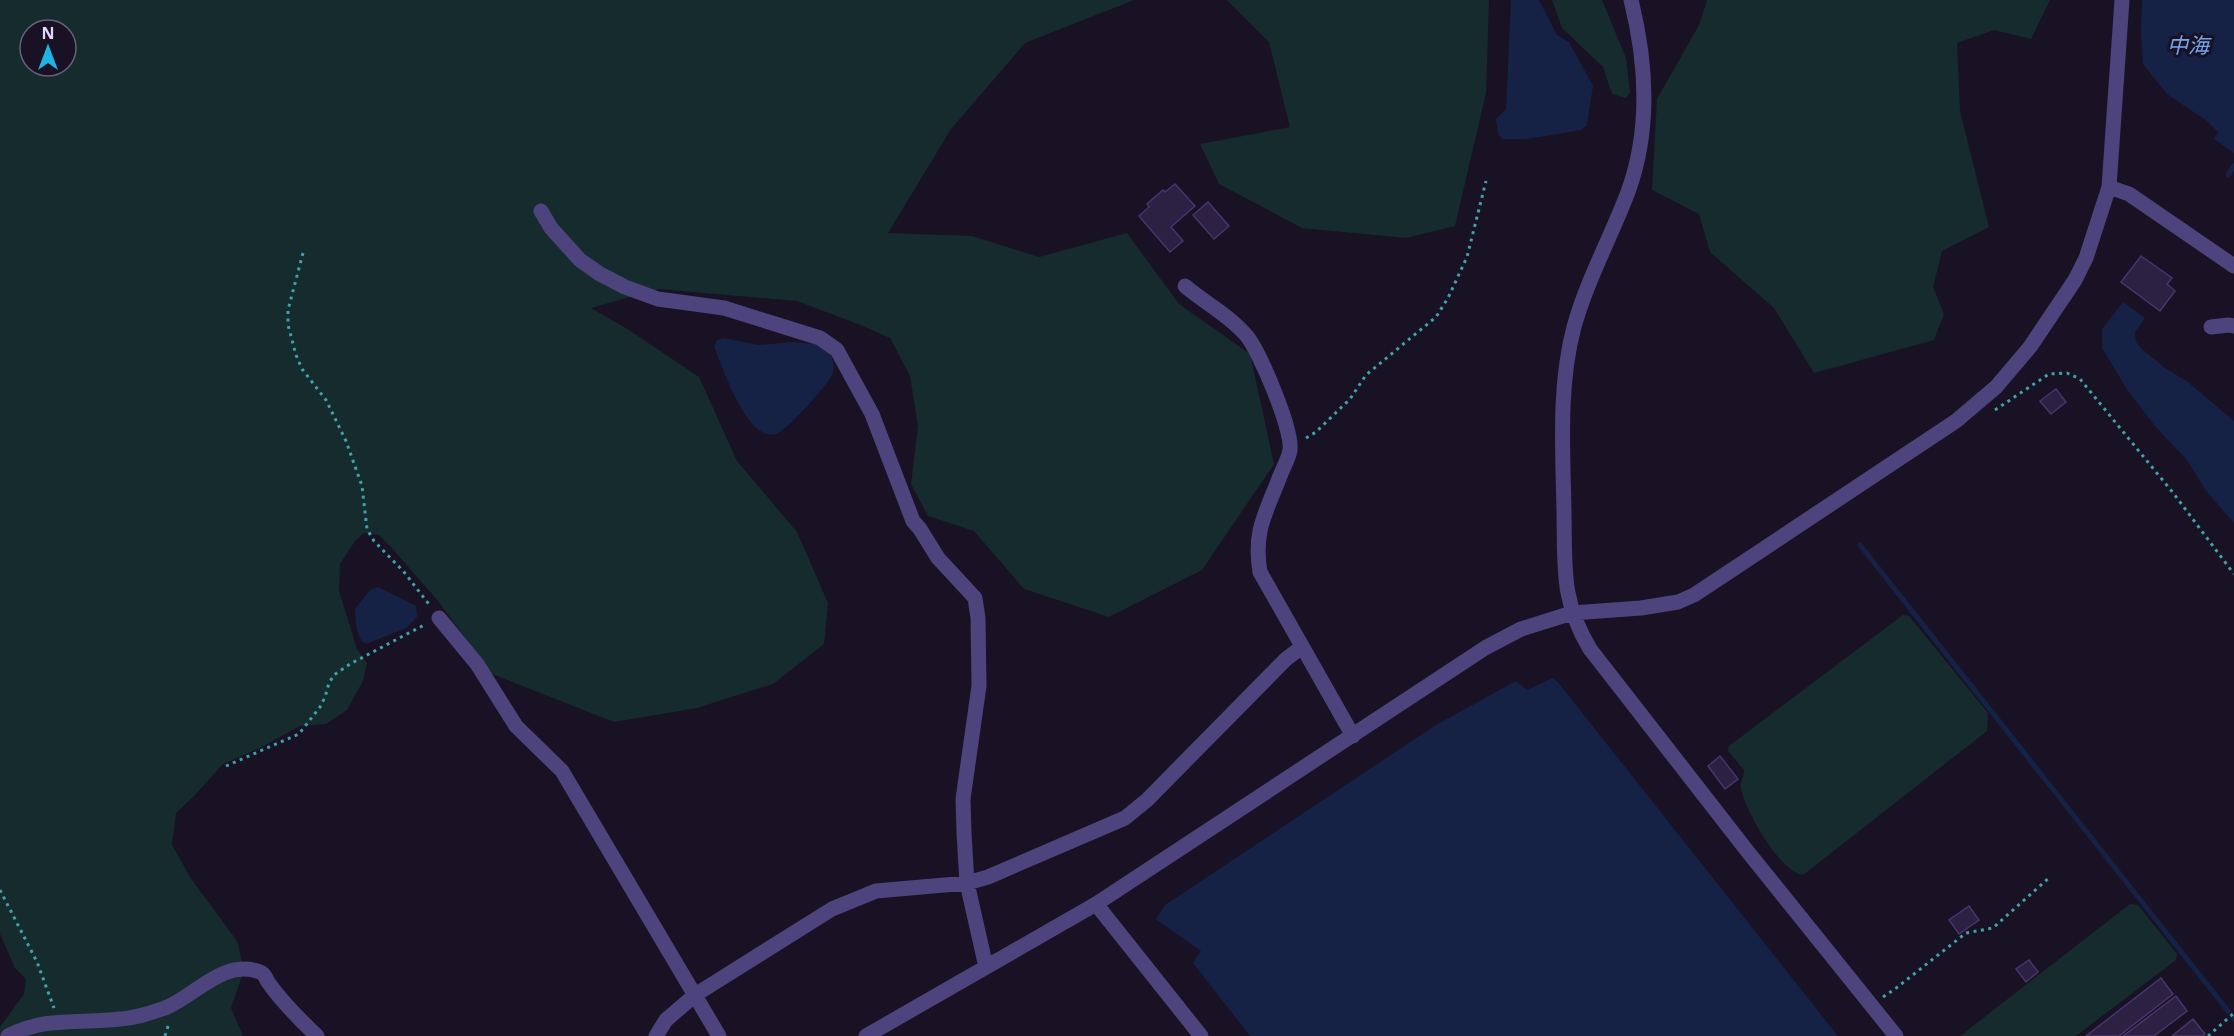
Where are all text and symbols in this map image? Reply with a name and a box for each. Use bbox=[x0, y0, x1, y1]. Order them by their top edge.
north arrow bbox=[18, 18, 78, 78]
text: N bbox=[41, 22, 55, 44]
water label: 中海 bbox=[2167, 31, 2212, 59]

